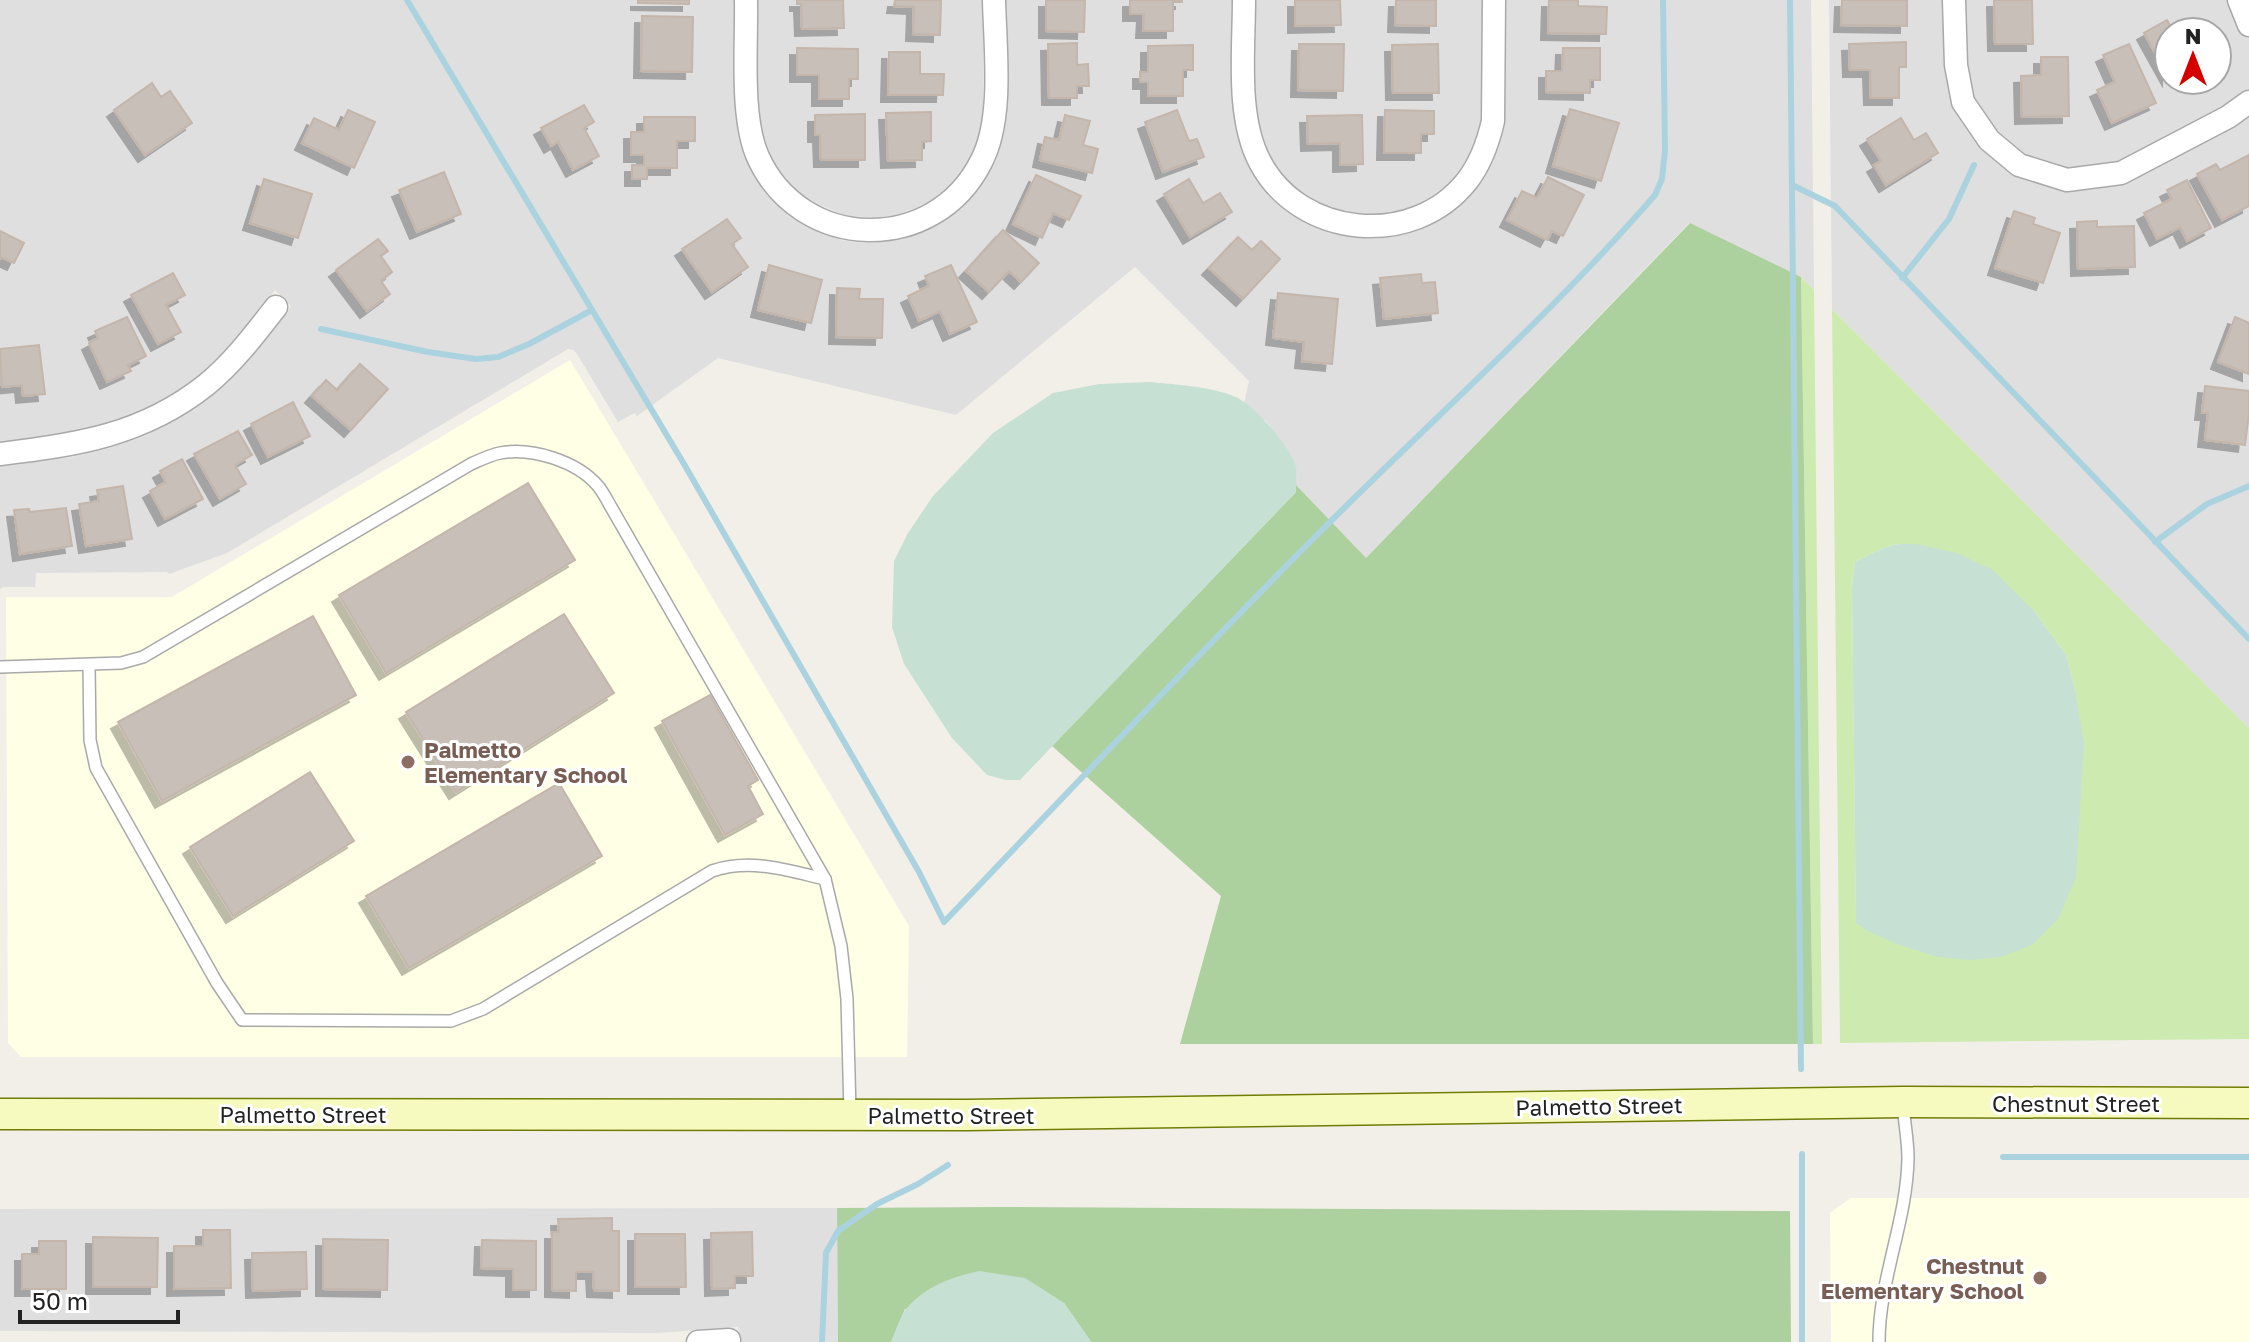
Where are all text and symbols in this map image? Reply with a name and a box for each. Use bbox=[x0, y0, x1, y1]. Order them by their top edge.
north arrow bbox=[2153, 16, 2233, 96]
text: N bbox=[2185, 22, 2201, 49]
place label: Palmetto Elementary School bbox=[424, 736, 627, 788]
marker: Palmetto Elementary School bbox=[399, 753, 417, 771]
street label: Chestnut Street bbox=[1992, 1090, 2160, 1117]
street label: Palmetto Street bbox=[1515, 1091, 1683, 1121]
street label: Palmetto Street bbox=[219, 1101, 387, 1128]
street label: Palmetto Street bbox=[867, 1102, 1035, 1129]
place label: Chestnut Elementary School bbox=[1821, 1252, 2024, 1304]
marker: Chestnut Elementary School bbox=[2031, 1269, 2049, 1287]
scale bar bbox=[20, 1274, 178, 1324]
text: 50 m bbox=[32, 1286, 88, 1315]

